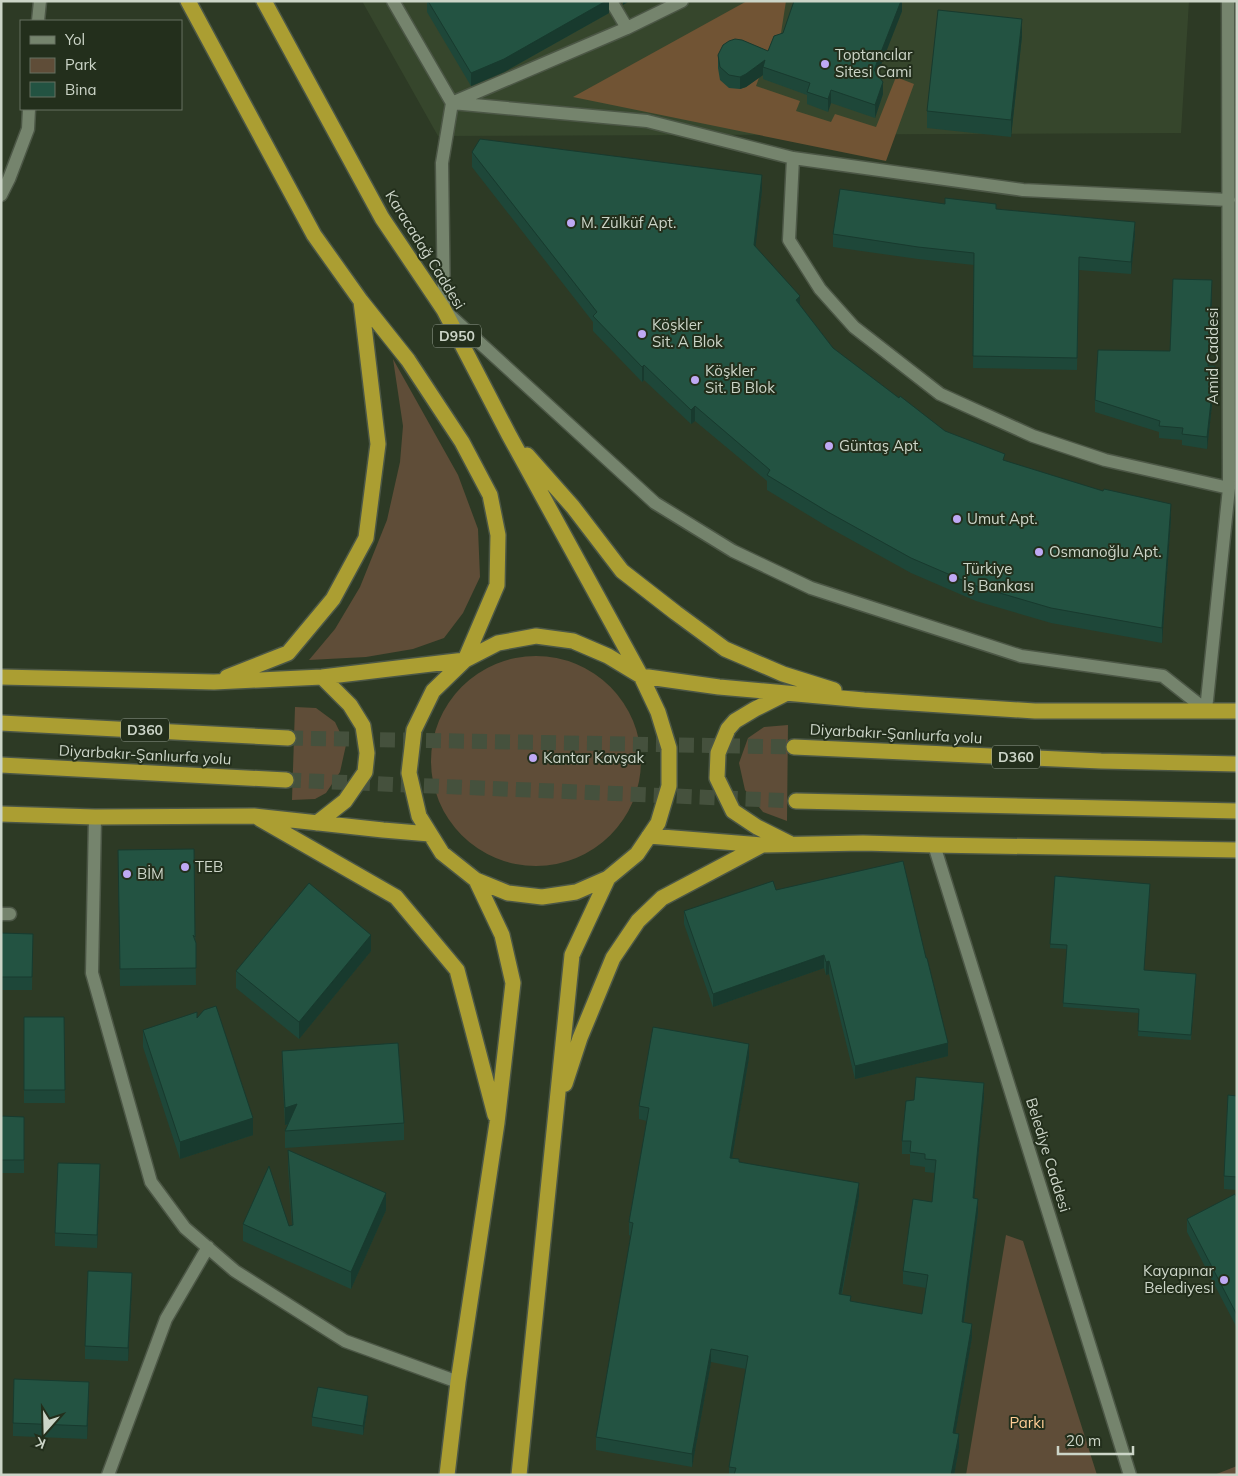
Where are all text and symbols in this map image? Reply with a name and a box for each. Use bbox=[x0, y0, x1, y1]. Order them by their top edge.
legend bbox=[20, 20, 182, 110]
text: Yol bbox=[64, 30, 85, 49]
place label: Toptancılar Sitesi Cami bbox=[835, 45, 913, 81]
text: Park bbox=[65, 55, 97, 74]
marker: Toptancılar Sitesi Cami bbox=[819, 58, 831, 70]
text: Bina bbox=[65, 80, 97, 99]
street label: Karacadağ Caddesi bbox=[381, 187, 470, 313]
place label: M. Zülküf Apt. bbox=[581, 213, 676, 232]
marker: M. Zülküf Apt. bbox=[565, 217, 577, 229]
street label: Amid Caddesi bbox=[1203, 308, 1222, 404]
place label: Köşkler Sit. A Blok bbox=[652, 315, 723, 351]
road number: D950 bbox=[433, 324, 481, 348]
marker: Köşkler Sit. A Blok bbox=[636, 328, 648, 340]
place label: Köşkler Sit. B Blok bbox=[705, 361, 775, 397]
marker: Köşkler Sit. B Blok bbox=[689, 374, 701, 386]
place label: Güntaş Apt. bbox=[839, 436, 922, 455]
marker: Güntaş Apt. bbox=[823, 440, 835, 452]
place label: Umut Apt. bbox=[967, 509, 1038, 528]
marker: Umut Apt. bbox=[951, 513, 963, 525]
place label: Osmanoğlu Apt. bbox=[1049, 542, 1162, 561]
marker: Osmanoğlu Apt. bbox=[1033, 546, 1045, 558]
place label: Türkiye İş Bankası bbox=[963, 559, 1034, 595]
marker: Türkiye İş Bankası bbox=[947, 572, 959, 584]
road number: D360 bbox=[121, 718, 169, 742]
street label: Diyarbakır-Şanlıurfa yolu bbox=[809, 719, 983, 748]
street label: Diyarbakır-Şanlıurfa yolu bbox=[58, 740, 232, 769]
road number: D360 bbox=[992, 746, 1040, 769]
place label: Kantar Kavşak bbox=[543, 748, 645, 767]
marker: Kantar Kavşak bbox=[527, 752, 539, 764]
place label: TEB bbox=[195, 857, 223, 876]
marker: TEB bbox=[179, 861, 191, 873]
place label: BİM bbox=[137, 864, 164, 883]
marker: BİM bbox=[121, 868, 133, 880]
street label: Belediye Caddesi bbox=[1022, 1095, 1075, 1214]
place label: Kayapınar Belediyesi bbox=[1143, 1261, 1215, 1297]
marker: Kayapınar Belediyesi bbox=[1218, 1274, 1230, 1286]
north arrow bbox=[20, 1406, 70, 1456]
park label: Parkı bbox=[1009, 1413, 1045, 1432]
scale bar bbox=[1058, 1424, 1133, 1456]
text: 20 m bbox=[1066, 1431, 1101, 1450]
text: K bbox=[32, 1433, 48, 1453]

